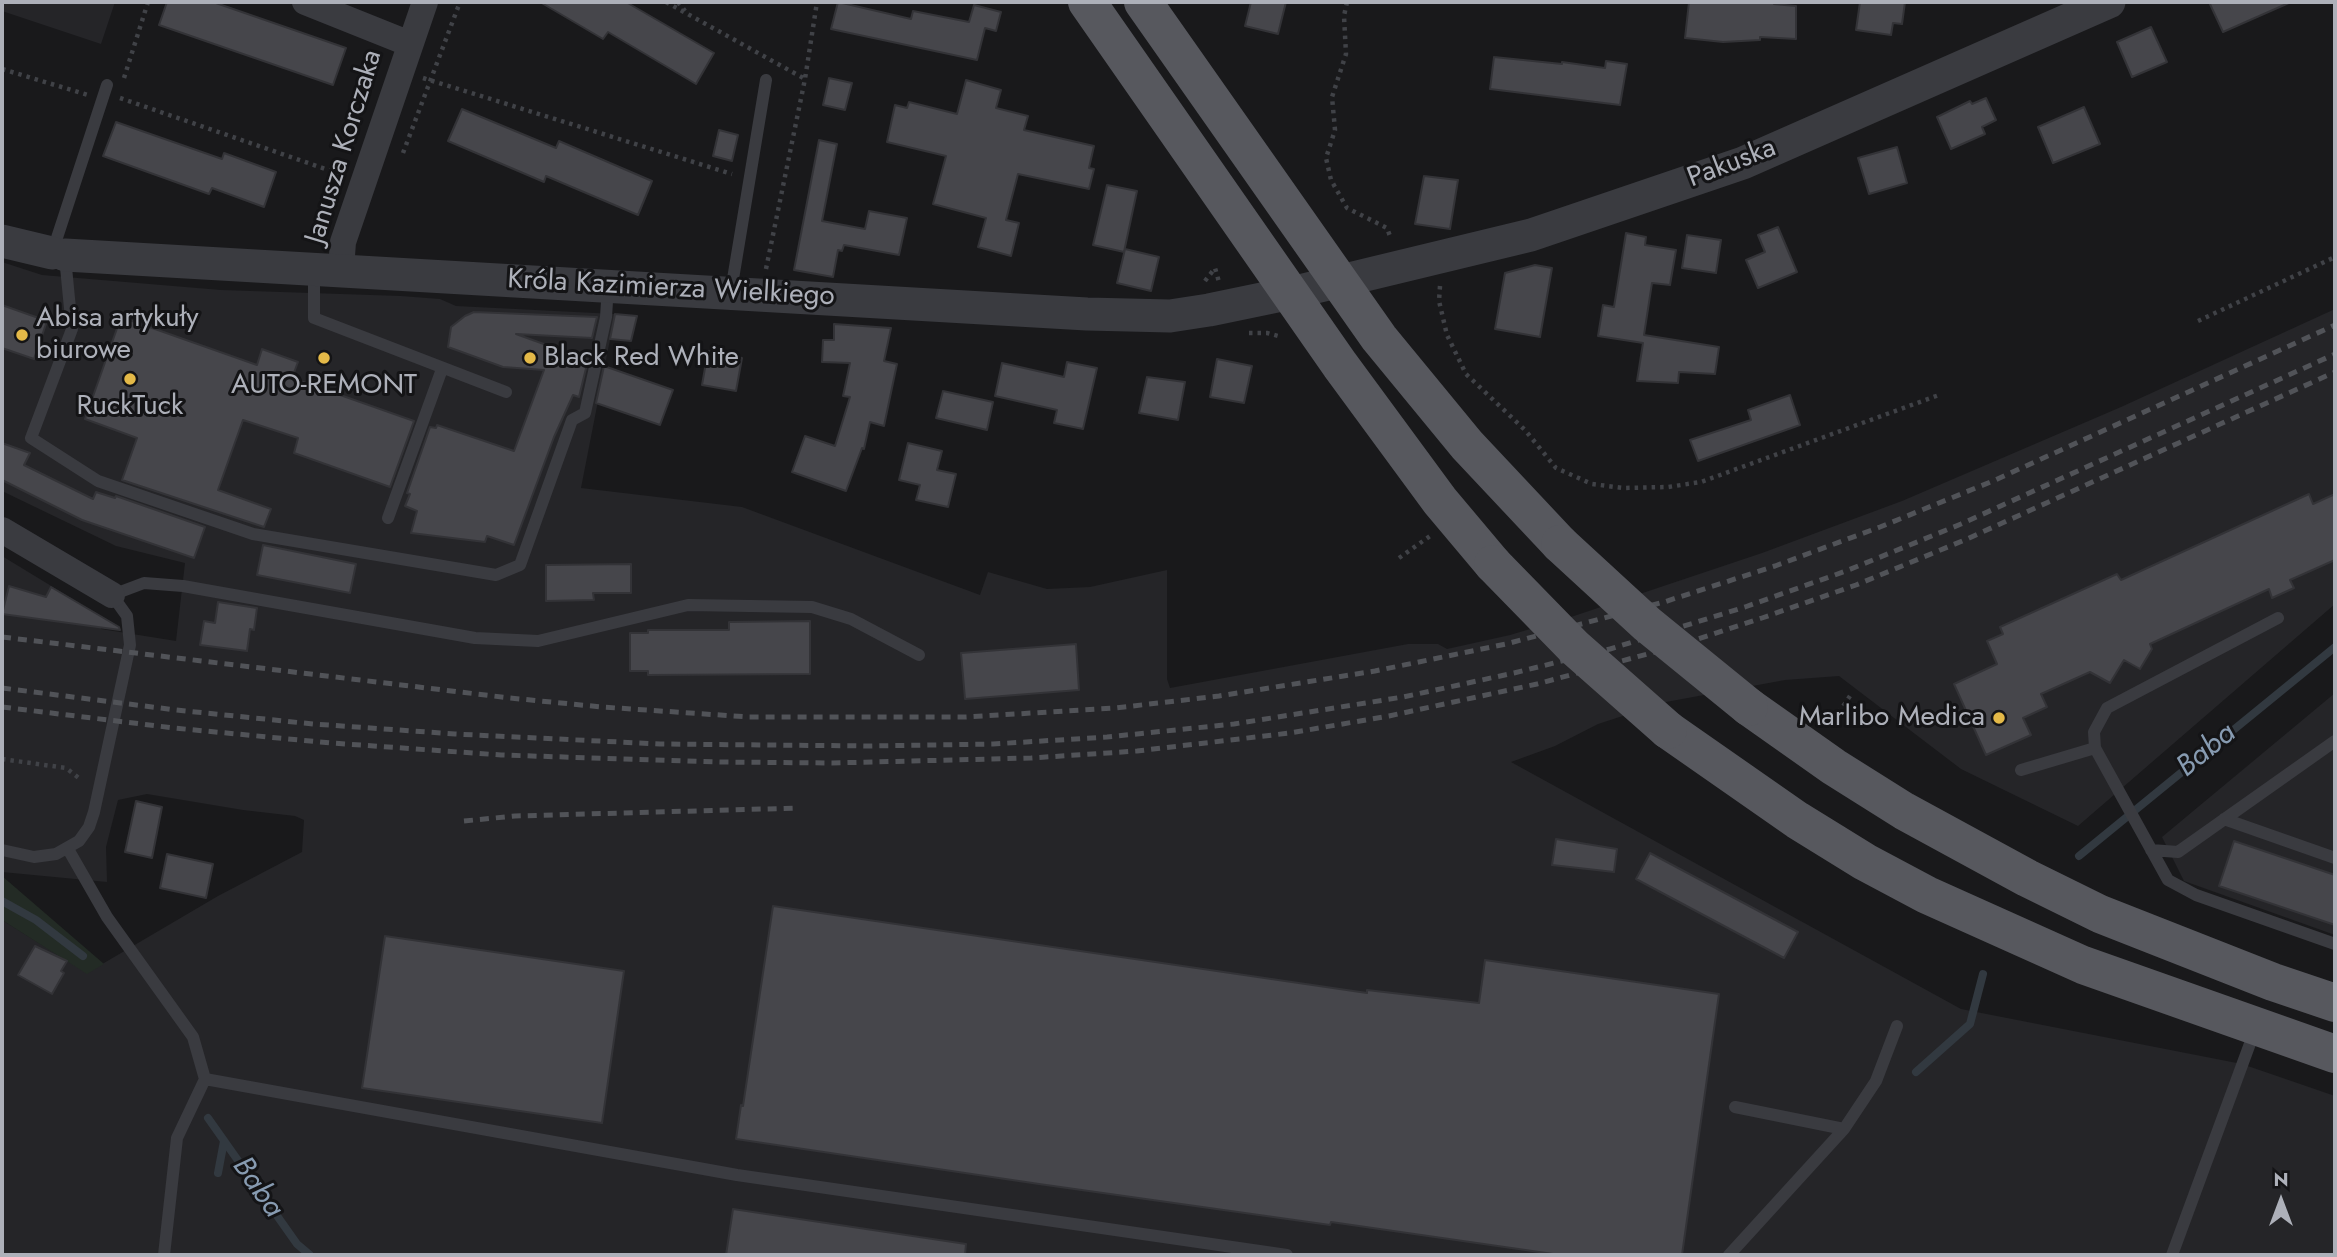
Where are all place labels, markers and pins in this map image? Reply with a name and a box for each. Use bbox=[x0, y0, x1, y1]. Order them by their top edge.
place label: Abisa artykuły biurowe bbox=[36, 302, 198, 368]
marker: Abisa artykuły biurowe bbox=[14, 327, 30, 343]
place label: Black Red White bbox=[544, 341, 739, 375]
marker: AUTO-REMONT bbox=[316, 350, 332, 366]
marker: Black Red White bbox=[522, 350, 538, 366]
place label: AUTO-REMONT bbox=[231, 369, 417, 403]
marker: RuckTuck bbox=[122, 371, 138, 387]
place label: RuckTuck bbox=[77, 390, 183, 424]
place label: Marlibo Medica bbox=[1799, 701, 1985, 735]
marker: Marlibo Medica bbox=[1991, 710, 2007, 726]

